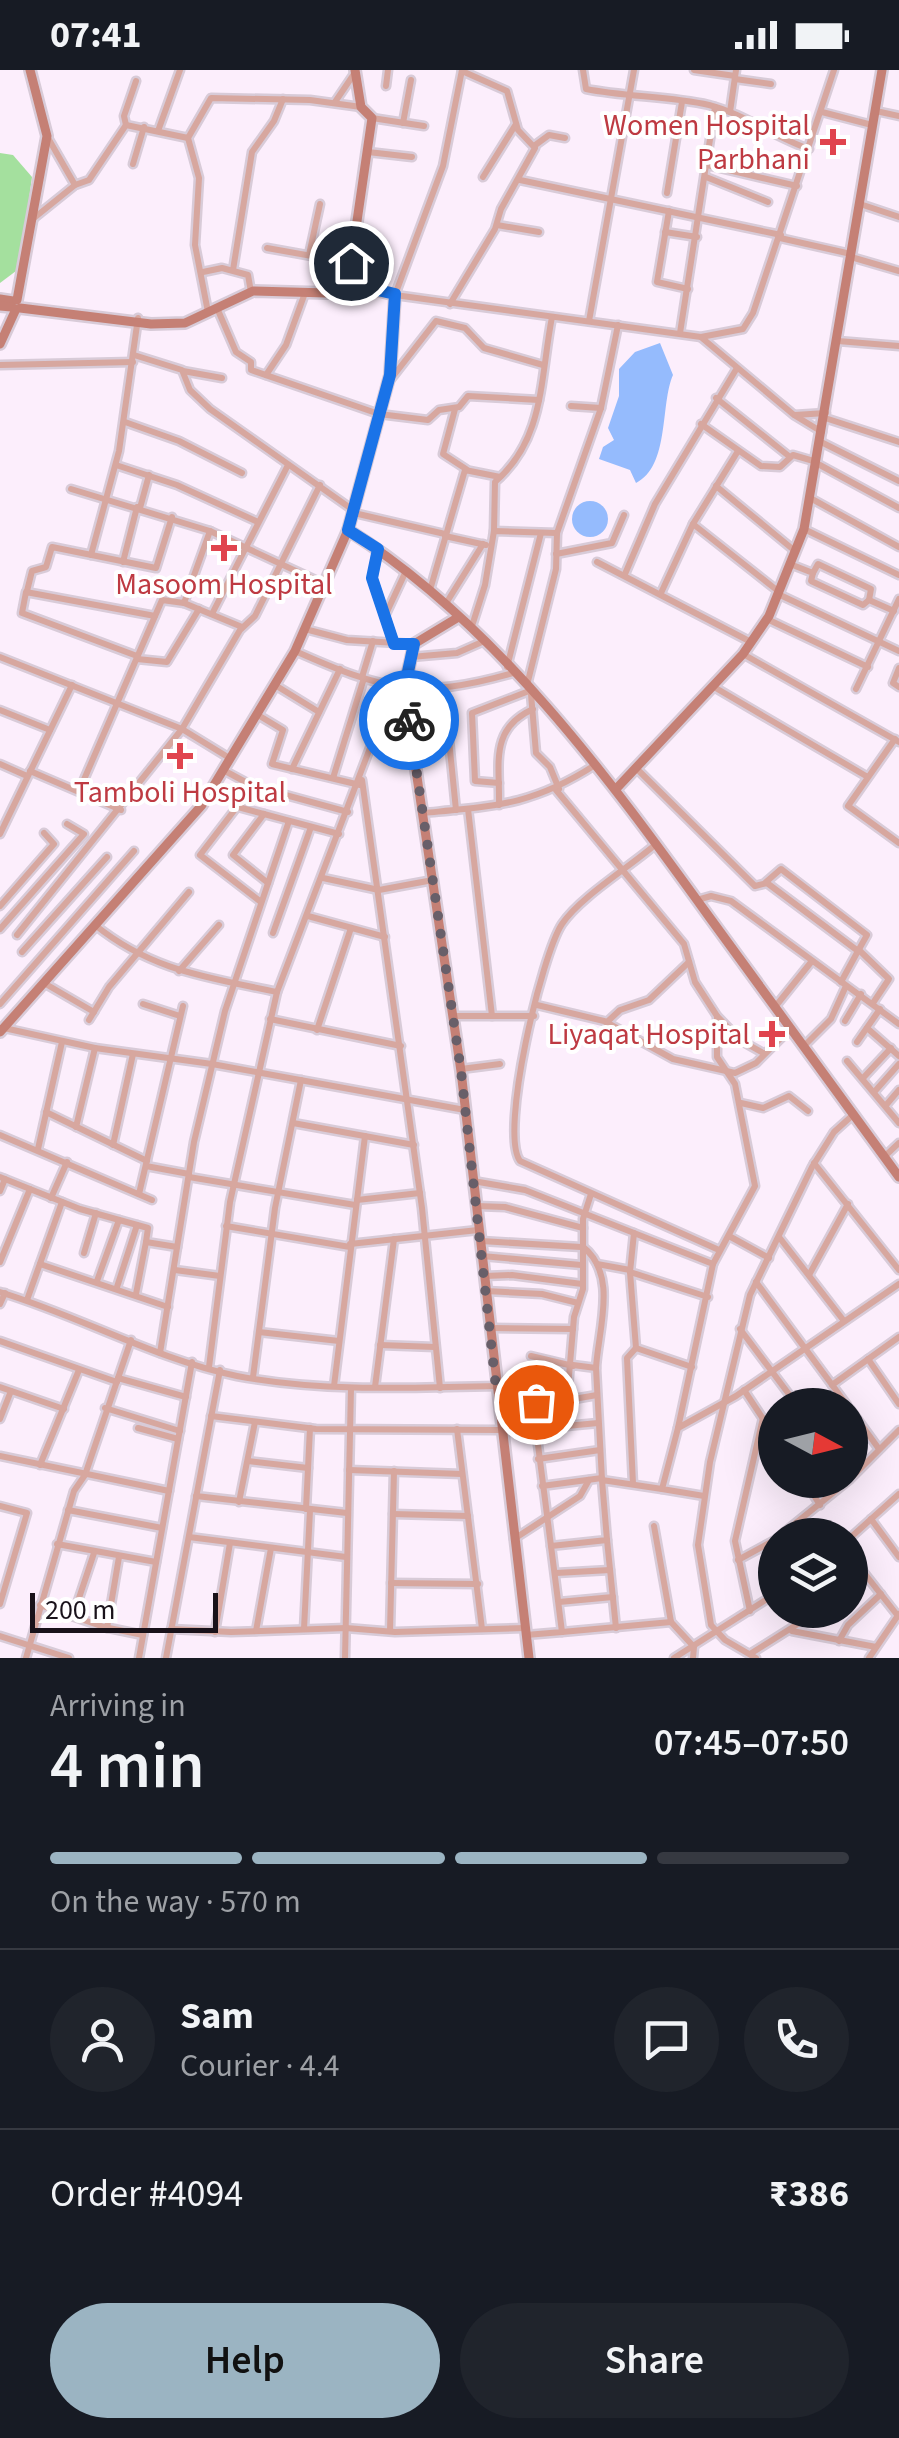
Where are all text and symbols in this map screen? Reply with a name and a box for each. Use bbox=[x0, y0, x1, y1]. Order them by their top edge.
text: 07:41 bbox=[50, 8, 142, 62]
place label: Women Hospital Parbhani bbox=[603, 104, 810, 181]
marker: Women Hospital Parbhani bbox=[820, 129, 846, 155]
pin bbox=[309, 221, 394, 306]
icon: home bbox=[324, 236, 379, 291]
marker: Masoom Hospital bbox=[211, 535, 237, 561]
place label: Masoom Hospital bbox=[115, 563, 333, 606]
courier bbox=[359, 670, 459, 770]
icon: bike bbox=[382, 693, 437, 748]
marker: Tamboli Hospital bbox=[167, 743, 193, 769]
place label: Tamboli Hospital bbox=[74, 771, 286, 814]
place label: Liyaqat Hospital bbox=[547, 1013, 750, 1056]
marker: Liyaqat Hospital bbox=[759, 1021, 785, 1047]
pin bbox=[494, 1360, 579, 1445]
icon: bag bbox=[509, 1375, 564, 1430]
north arrow bbox=[758, 1388, 868, 1498]
map controls bbox=[758, 1388, 868, 1628]
button: layers bbox=[758, 1518, 868, 1628]
scale bar bbox=[30, 1588, 218, 1632]
text: 200 m bbox=[45, 1590, 116, 1630]
text: Arriving in bbox=[50, 1683, 186, 1729]
text: 07:45–07:50 bbox=[654, 1716, 849, 1770]
text: 4 min bbox=[50, 1720, 205, 1813]
text: On the way · 570 m bbox=[50, 1879, 301, 1925]
button: person bbox=[50, 1987, 155, 2092]
button: chat bbox=[614, 1987, 719, 2092]
button: phone bbox=[744, 1987, 849, 2092]
text: Sam bbox=[180, 1989, 254, 2043]
text: Courier · 4.4 bbox=[180, 2043, 340, 2089]
text: Order #4094 bbox=[50, 2167, 243, 2221]
text: ₹386 bbox=[769, 2167, 849, 2221]
button: Help bbox=[50, 2303, 440, 2418]
button: Share bbox=[460, 2303, 849, 2418]

